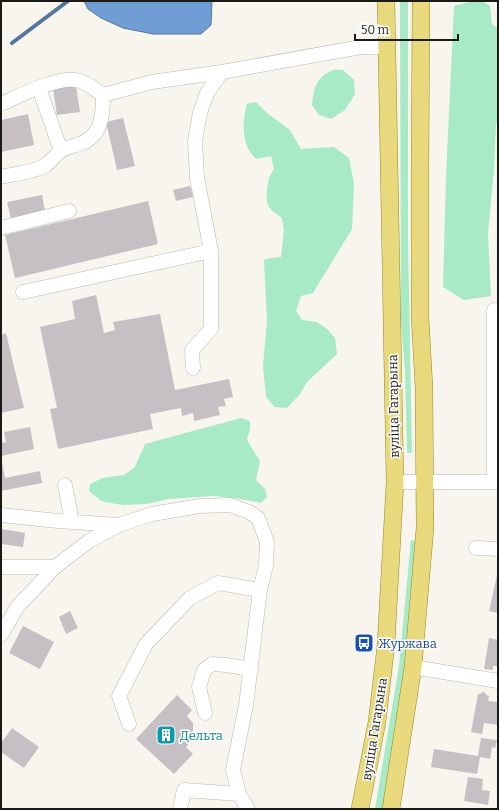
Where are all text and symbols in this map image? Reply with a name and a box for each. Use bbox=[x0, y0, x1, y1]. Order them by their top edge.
scale bar bbox=[355, 16, 458, 42]
text: 50 m bbox=[361, 23, 390, 37]
street label: вуліца Гагарына bbox=[385, 354, 402, 458]
bus stop icon: Журжава bbox=[353, 632, 375, 654]
place label: Журжава bbox=[378, 636, 437, 651]
street label: вуліца Гагарына bbox=[359, 677, 390, 781]
building icon: Дельта bbox=[155, 724, 177, 746]
place label: Дельта bbox=[180, 728, 223, 743]

